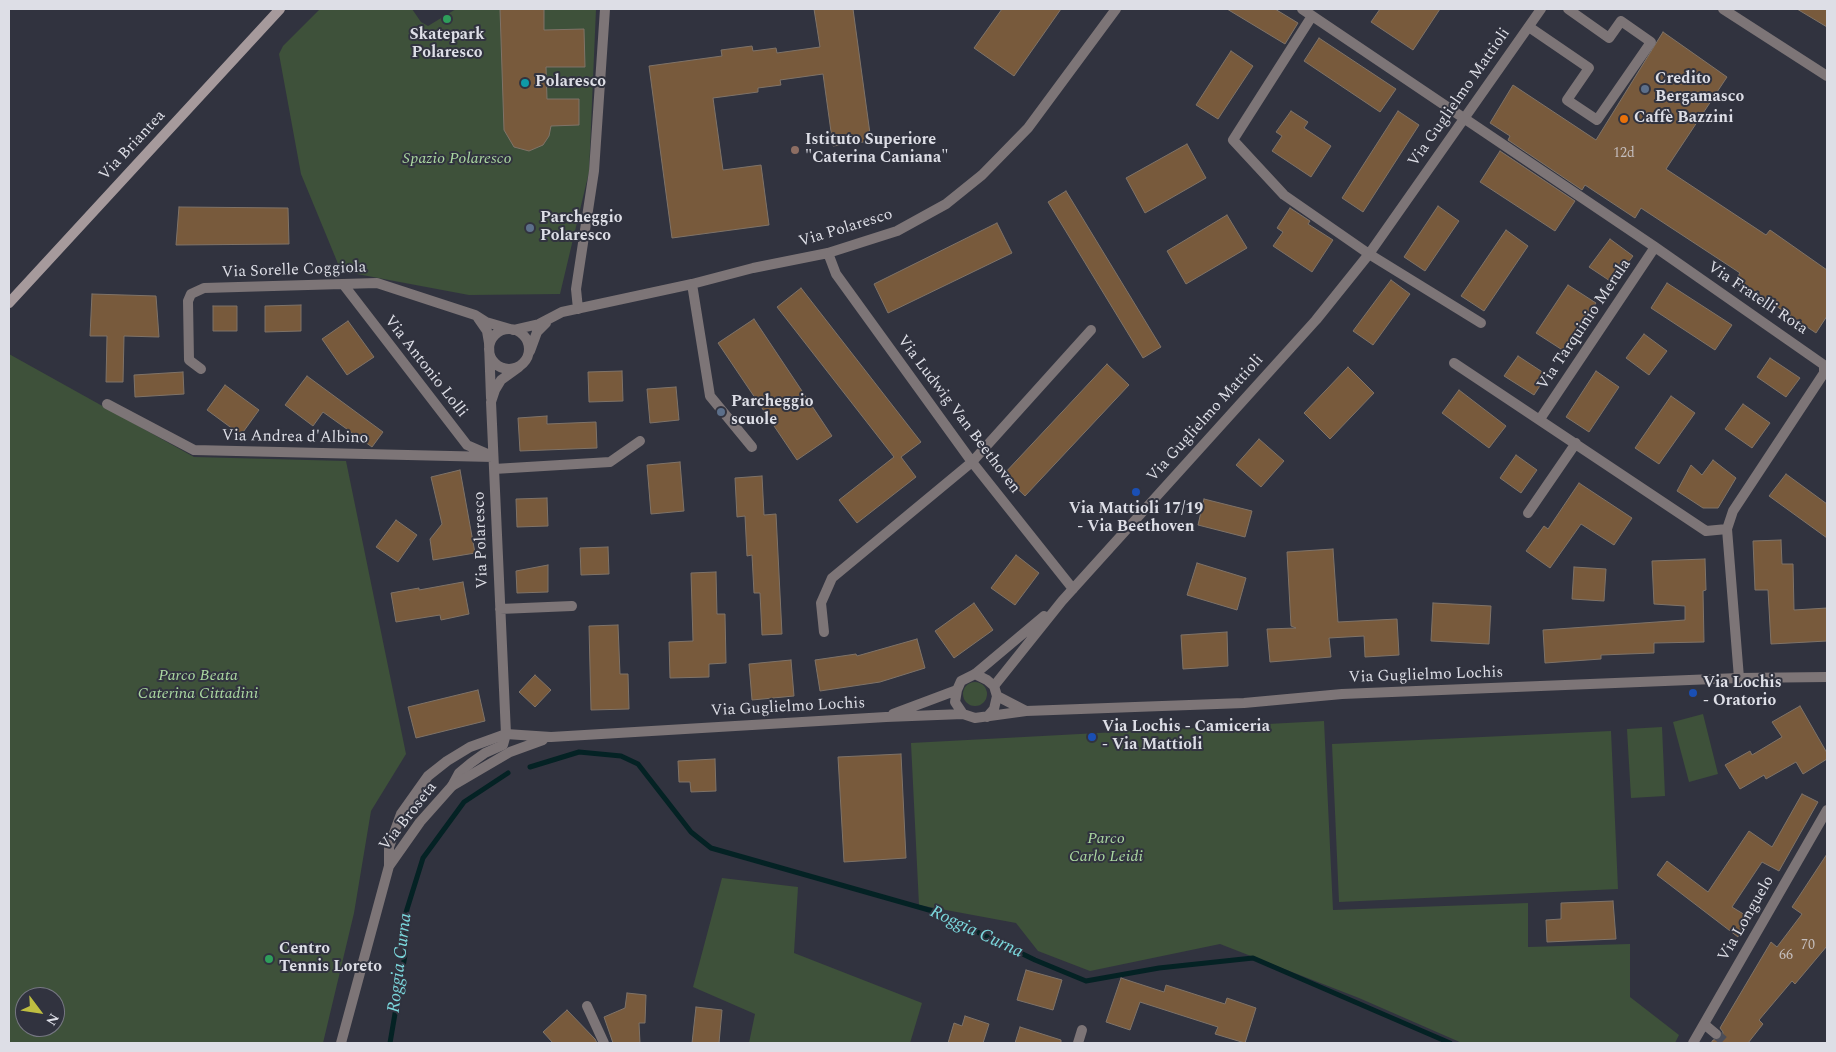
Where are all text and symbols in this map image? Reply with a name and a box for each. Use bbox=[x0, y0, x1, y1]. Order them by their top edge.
marker: Skatepark Polaresco bbox=[441, 13, 453, 25]
street label: Via Guglielmo Mattioli bbox=[1405, 25, 1515, 171]
place label: Skatepark Polaresco bbox=[409, 26, 485, 64]
place label: Credito Bergamasco bbox=[1655, 70, 1744, 108]
place label: Polaresco bbox=[535, 73, 606, 93]
marker: Polaresco bbox=[519, 77, 531, 89]
marker: Credito Bergamasco bbox=[1639, 83, 1651, 95]
street label: Via Briantea bbox=[96, 107, 170, 185]
place label: Caffè Bazzini bbox=[1634, 109, 1733, 129]
marker: Caffè Bazzini bbox=[1618, 113, 1630, 125]
place label: Istituto Superiore "Caterina Caniana" bbox=[805, 131, 948, 169]
marker: Istituto Superiore "Caterina Caniana" bbox=[789, 144, 801, 156]
house number: 12d bbox=[1613, 146, 1635, 162]
park label: Spazio Polaresco bbox=[402, 150, 512, 170]
street label: Via Polaresco bbox=[797, 206, 895, 252]
place label: Parcheggio Polaresco bbox=[540, 209, 622, 247]
marker: Parcheggio Polaresco bbox=[524, 222, 536, 234]
street label: Via Tarquinio Merula bbox=[1534, 256, 1636, 394]
street label: Via Fratelli Rota bbox=[1703, 258, 1811, 340]
street label: Via Sorelle Coggiola bbox=[221, 259, 367, 283]
street label: Via Antonio Lolli bbox=[379, 312, 471, 422]
street label: Via Ludwig Van Beethoven bbox=[892, 332, 1024, 498]
street label: Via Guglielmo Mattioli bbox=[1144, 351, 1268, 487]
place label: Parcheggio scuole bbox=[731, 393, 813, 431]
marker: Parcheggio scuole bbox=[715, 406, 727, 418]
street label: Via Andrea d'Albino bbox=[222, 427, 368, 449]
marker: Via Mattioli 17/19 - Via Beethoven bbox=[1130, 486, 1142, 498]
street label: Via Polaresco bbox=[471, 491, 493, 589]
place label: Via Mattioli 17/19 - Via Beethoven bbox=[1069, 500, 1203, 538]
street label: Via Guglielmo Lochis bbox=[1348, 664, 1504, 688]
park label: Parco Beata Caterina Cittadini bbox=[138, 667, 258, 705]
place label: Via Lochis - Oratorio bbox=[1703, 674, 1782, 712]
marker: Via Lochis - Oratorio bbox=[1687, 687, 1699, 699]
street label: Via Guglielmo Lochis bbox=[710, 694, 866, 722]
place label: Via Lochis - Camiceria - Via Mattioli bbox=[1102, 718, 1270, 756]
marker: Via Lochis - Camiceria - Via Mattioli bbox=[1086, 731, 1098, 743]
street label: Via Broseta bbox=[376, 779, 442, 855]
park label: Parco Carlo Leidi bbox=[1069, 830, 1143, 868]
street label: Via Longuelo bbox=[1715, 873, 1779, 965]
water label: Roggia Curna bbox=[926, 902, 1026, 964]
water label: Roggia Curna bbox=[384, 912, 418, 1014]
house number: 70 bbox=[1801, 938, 1815, 954]
place label: Centro Tennis Loreto bbox=[279, 940, 382, 978]
house number: 66 bbox=[1779, 948, 1793, 964]
marker: Centro Tennis Loreto bbox=[263, 953, 275, 965]
north arrow bbox=[15, 987, 65, 1037]
text: N bbox=[40, 1009, 64, 1030]

